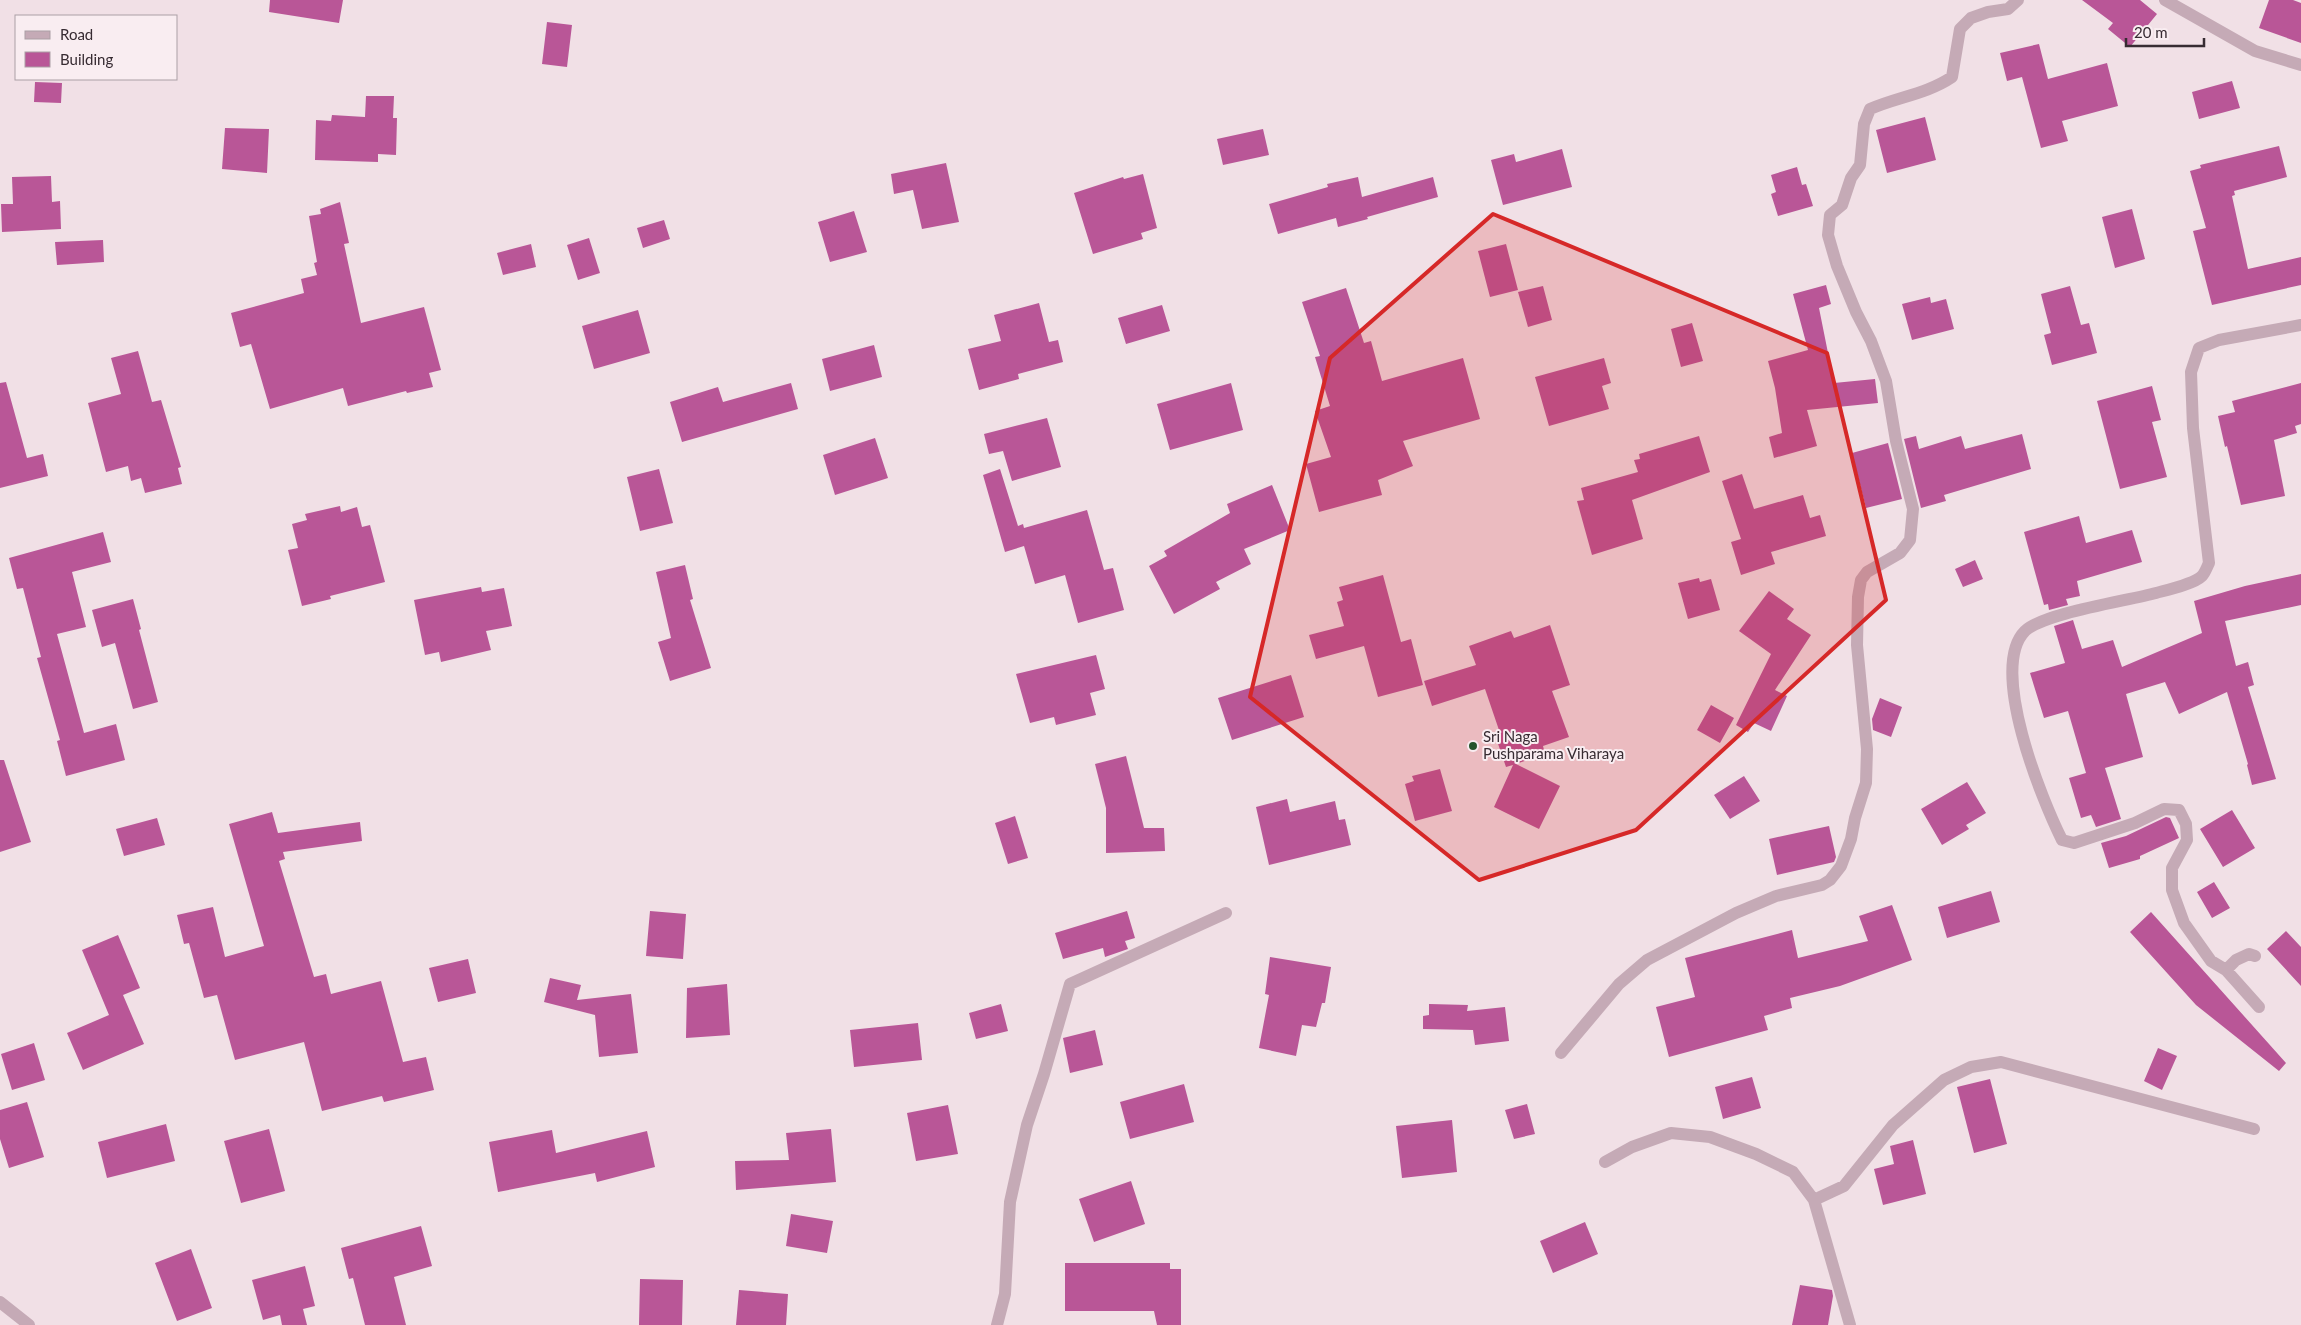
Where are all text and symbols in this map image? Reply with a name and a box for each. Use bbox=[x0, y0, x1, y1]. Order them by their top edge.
legend bbox=[15, 15, 178, 80]
scale bar bbox=[2126, 15, 2204, 47]
text: 20 m bbox=[2134, 23, 2168, 41]
text: Road bbox=[60, 25, 93, 43]
text: Building bbox=[60, 50, 113, 68]
place label: Sri Naga Pushparama Viharaya bbox=[1483, 727, 1624, 762]
marker: Sri Naga Pushparama Viharaya bbox=[1467, 740, 1479, 752]

